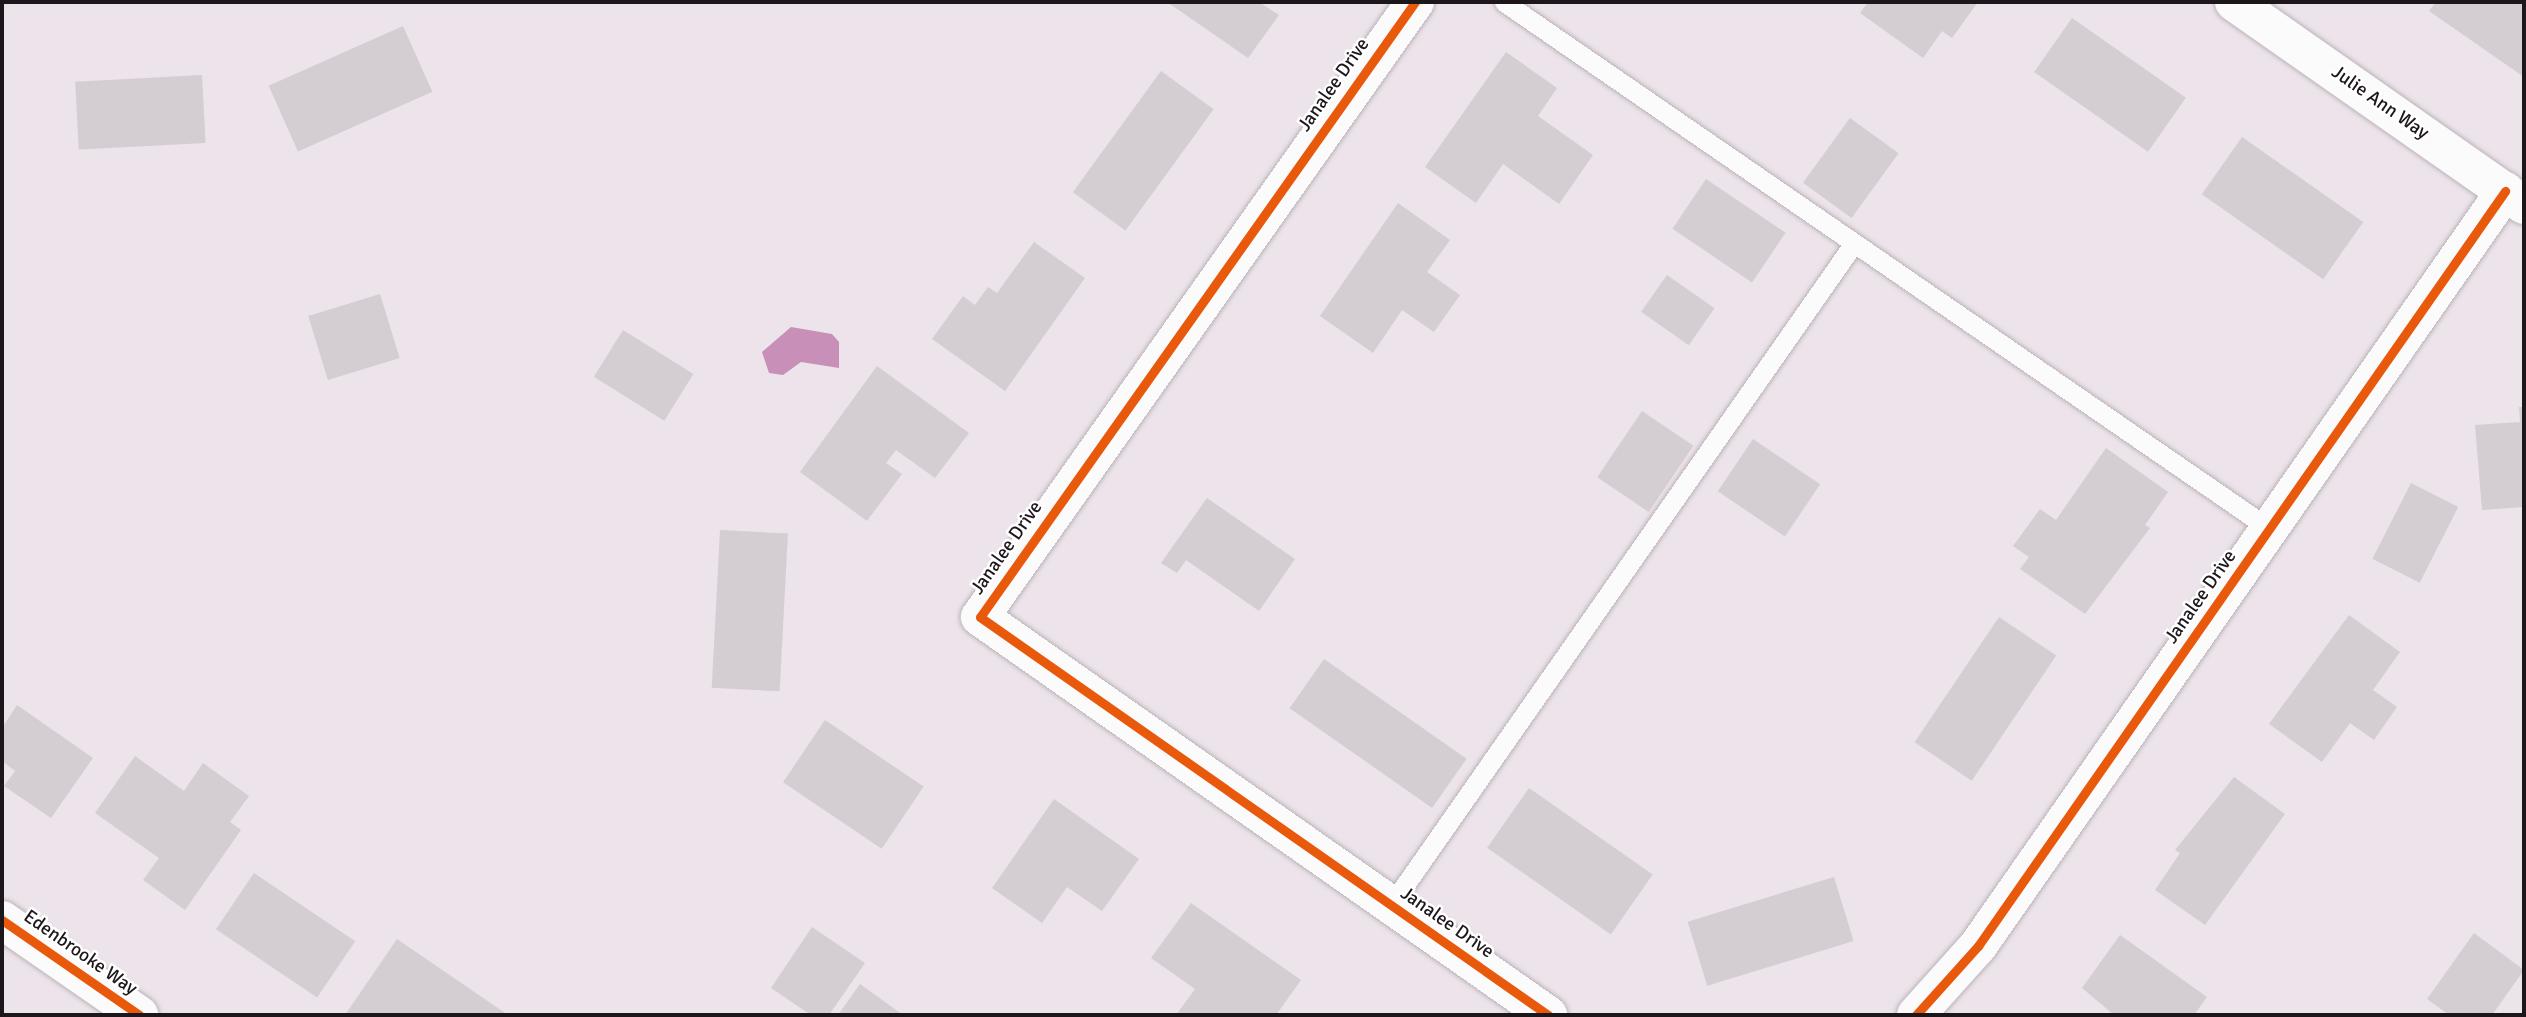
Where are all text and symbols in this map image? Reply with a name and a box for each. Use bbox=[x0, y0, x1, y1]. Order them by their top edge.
street label: Janalee Drive bbox=[1293, 34, 1375, 136]
street label: Julie Ann Way bbox=[2327, 61, 2433, 145]
street label: Janalee Drive bbox=[966, 497, 1048, 599]
street label: Janalee Drive bbox=[2160, 546, 2242, 648]
street label: Janalee Drive bbox=[1396, 882, 1498, 964]
street label: Edenbrooke Way bbox=[19, 905, 141, 1001]

